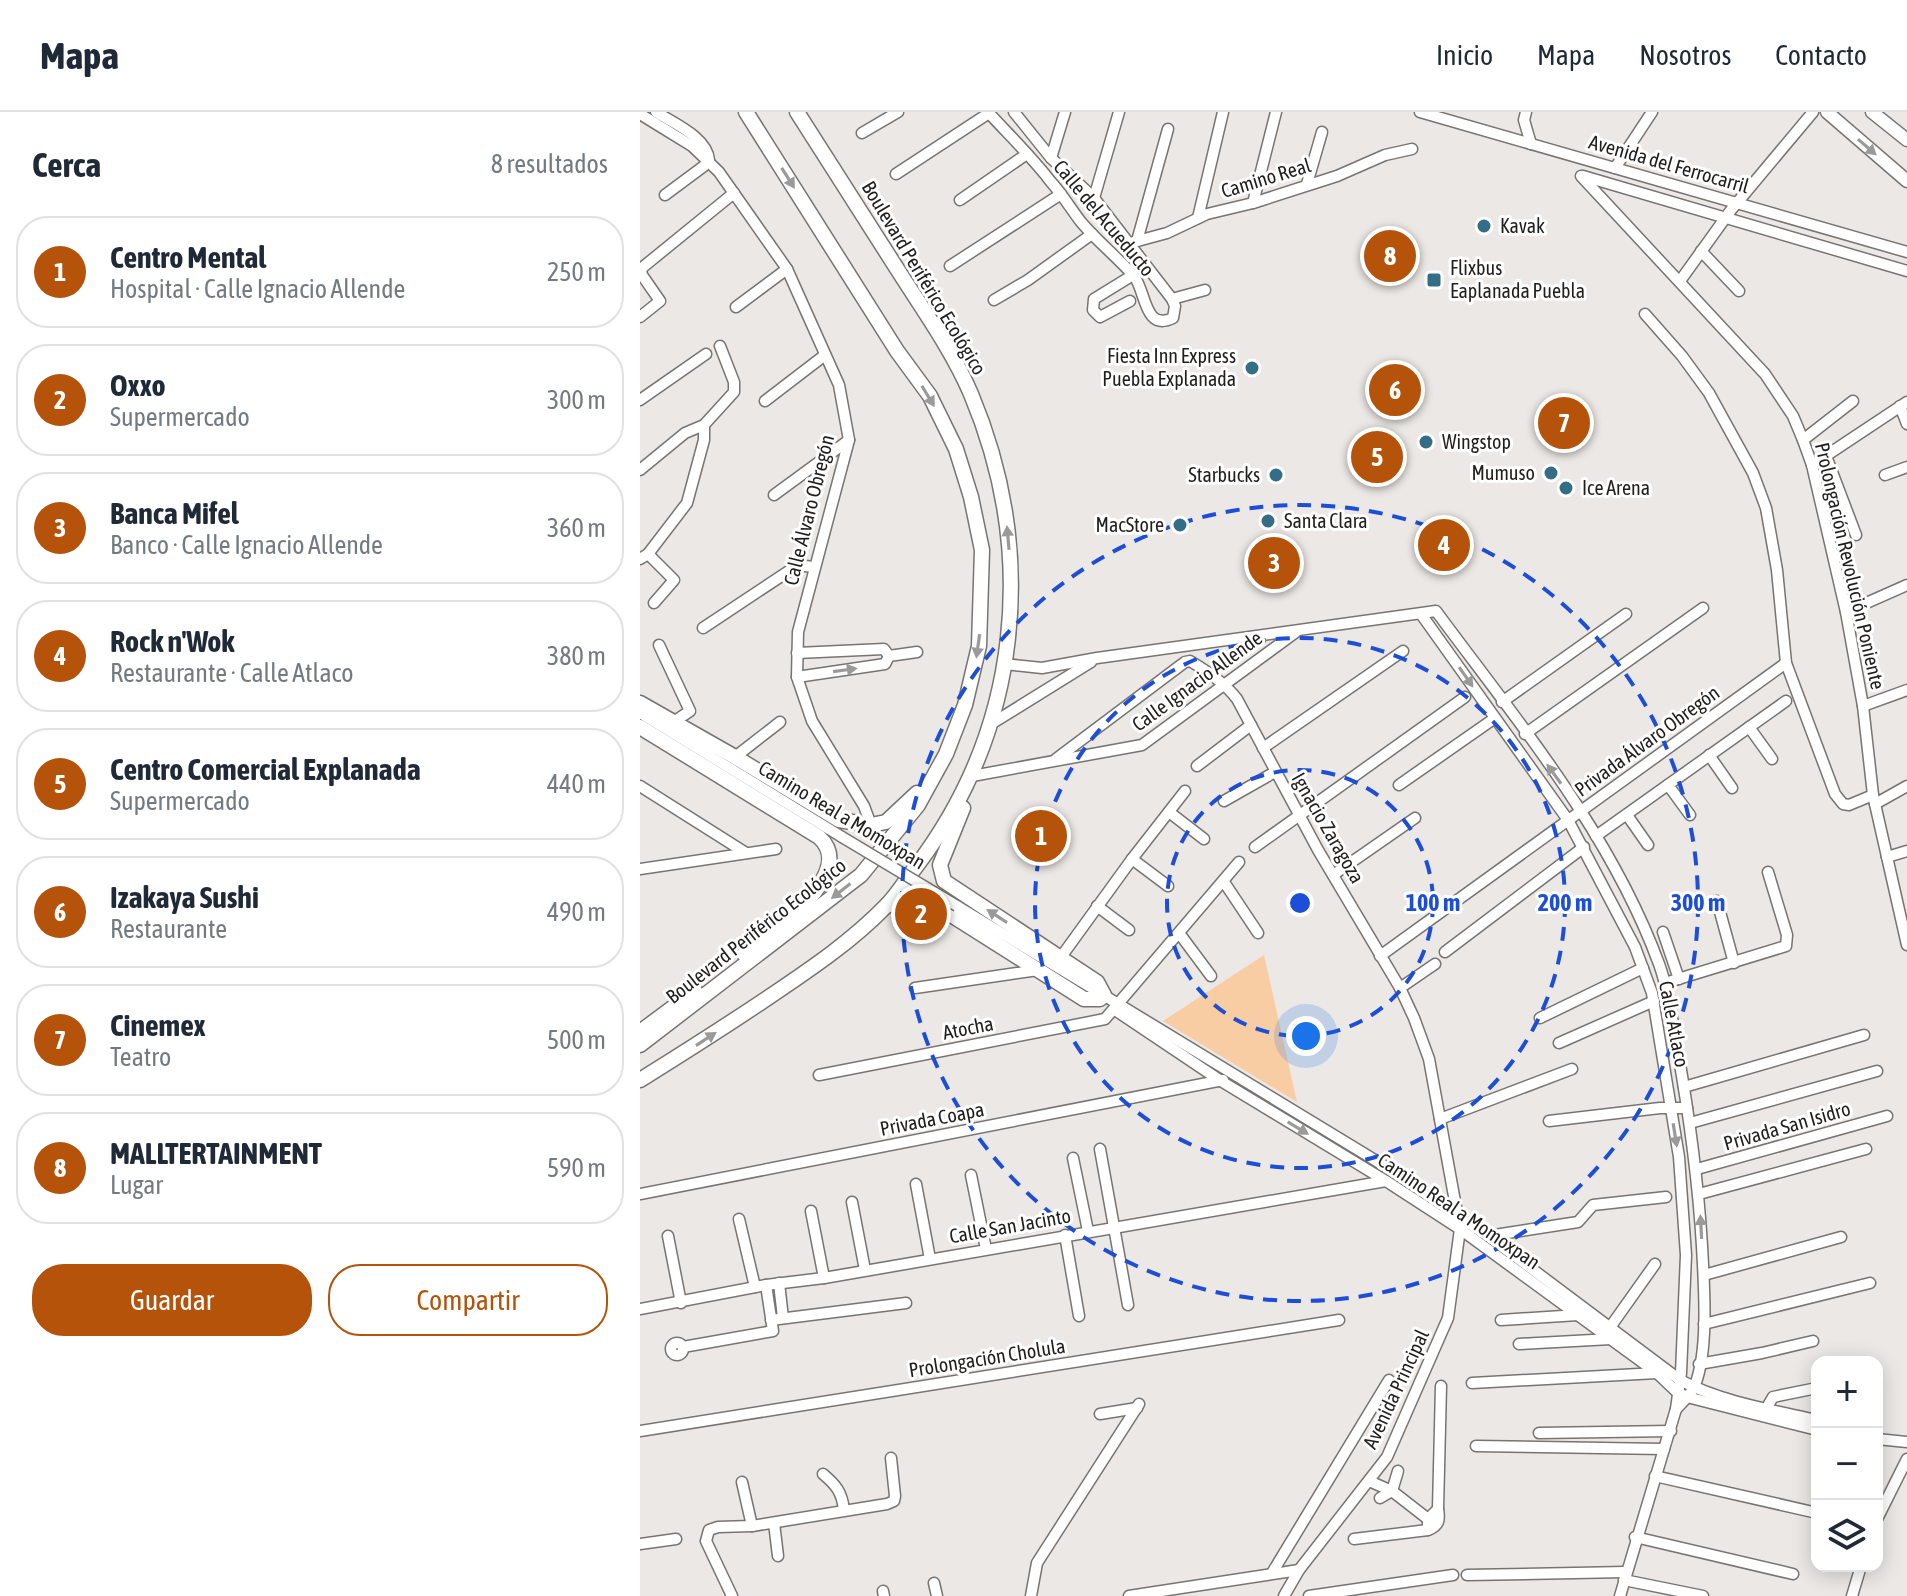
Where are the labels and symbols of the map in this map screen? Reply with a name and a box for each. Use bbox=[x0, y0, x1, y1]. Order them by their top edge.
street label: Avenida del Ferrocarril bbox=[1586, 130, 1753, 198]
one-way arrow bbox=[1856, 138, 1876, 155]
street label: Camino Real bbox=[1218, 153, 1314, 202]
street label: Calle del Acueducto bbox=[1049, 155, 1160, 280]
one-way arrow bbox=[780, 167, 794, 189]
street label: Boulevard Periférico Ecológico bbox=[857, 177, 991, 379]
place label: Kavak bbox=[1500, 214, 1545, 237]
marker: Kavak bbox=[1475, 217, 1493, 235]
pin: 8 bbox=[1364, 226, 1416, 286]
place label: Flixbus Eaplanada Puebla bbox=[1450, 256, 1585, 302]
marker: Flixbus Eaplanada Puebla bbox=[1425, 271, 1443, 289]
place label: Fiesta Inn Express Puebla Explanada bbox=[1102, 344, 1236, 390]
marker: Fiesta Inn Express Puebla Explanada bbox=[1243, 359, 1261, 377]
pin: 6 bbox=[1369, 360, 1421, 420]
one-way arrow bbox=[921, 385, 935, 407]
pin: 7 bbox=[1538, 393, 1590, 453]
pin: 5 bbox=[1351, 427, 1403, 487]
place label: Wingstop bbox=[1442, 430, 1511, 453]
street label: Calle Álvaro Obregón bbox=[779, 432, 838, 587]
marker: Wingstop bbox=[1417, 433, 1435, 451]
street label: Prolongación Revolución Poniente bbox=[1811, 440, 1890, 691]
place label: Mumuso bbox=[1471, 461, 1535, 484]
place label: Starbucks bbox=[1188, 463, 1260, 486]
marker: Mumuso bbox=[1542, 464, 1560, 482]
marker: Starbucks bbox=[1267, 466, 1285, 484]
place label: Ice Arena bbox=[1582, 476, 1650, 499]
marker: Ice Arena bbox=[1557, 479, 1575, 497]
place label: Santa Clara bbox=[1284, 509, 1368, 532]
marker: Santa Clara bbox=[1259, 512, 1277, 530]
place label: MacStore bbox=[1096, 513, 1164, 536]
pin: 4 bbox=[1418, 515, 1470, 575]
marker: MacStore bbox=[1171, 516, 1189, 534]
one-way arrow bbox=[1001, 525, 1014, 550]
pin: 3 bbox=[1248, 533, 1300, 593]
street label: Calle Ignacio Allende bbox=[1127, 626, 1266, 735]
one-way arrow bbox=[971, 634, 984, 659]
one-way arrow bbox=[833, 663, 858, 676]
one-way arrow bbox=[1458, 666, 1474, 688]
street label: Privada Álvaro Obregón bbox=[1570, 680, 1723, 801]
street label: Camino Real a Momoxpan bbox=[755, 756, 930, 874]
one-way arrow bbox=[1547, 764, 1563, 784]
street label: Ignacio Zaragoza bbox=[1288, 768, 1369, 887]
pin: 1 bbox=[1015, 806, 1067, 866]
street label: Boulevard Periférico Ecológico bbox=[661, 853, 850, 1008]
one-way arrow bbox=[831, 883, 851, 899]
pin: 2 bbox=[895, 884, 947, 944]
centre of rings bbox=[1286, 889, 1314, 917]
text: 100 m bbox=[1406, 889, 1460, 916]
text: 200 m bbox=[1538, 889, 1592, 916]
text: 300 m bbox=[1671, 889, 1725, 916]
one-way arrow bbox=[987, 909, 1008, 924]
street label: Calle Atlaco bbox=[1655, 979, 1694, 1069]
street label: Atocha bbox=[941, 1011, 995, 1044]
your location bbox=[1286, 1016, 1326, 1056]
one-way arrow bbox=[696, 1031, 717, 1046]
street label: Privada San Isidro bbox=[1721, 1096, 1853, 1155]
street label: Privada Coapa bbox=[878, 1097, 986, 1140]
one-way arrow bbox=[1287, 1120, 1309, 1134]
one-way arrow bbox=[1669, 1122, 1682, 1147]
street label: Camino Real a Momoxpan bbox=[1374, 1148, 1545, 1273]
street label: Calle San Jacinto bbox=[947, 1204, 1072, 1248]
one-way arrow bbox=[1694, 1214, 1707, 1239]
street label: Avenida Principal bbox=[1358, 1325, 1433, 1452]
street label: Prolongación Cholula bbox=[907, 1334, 1067, 1381]

